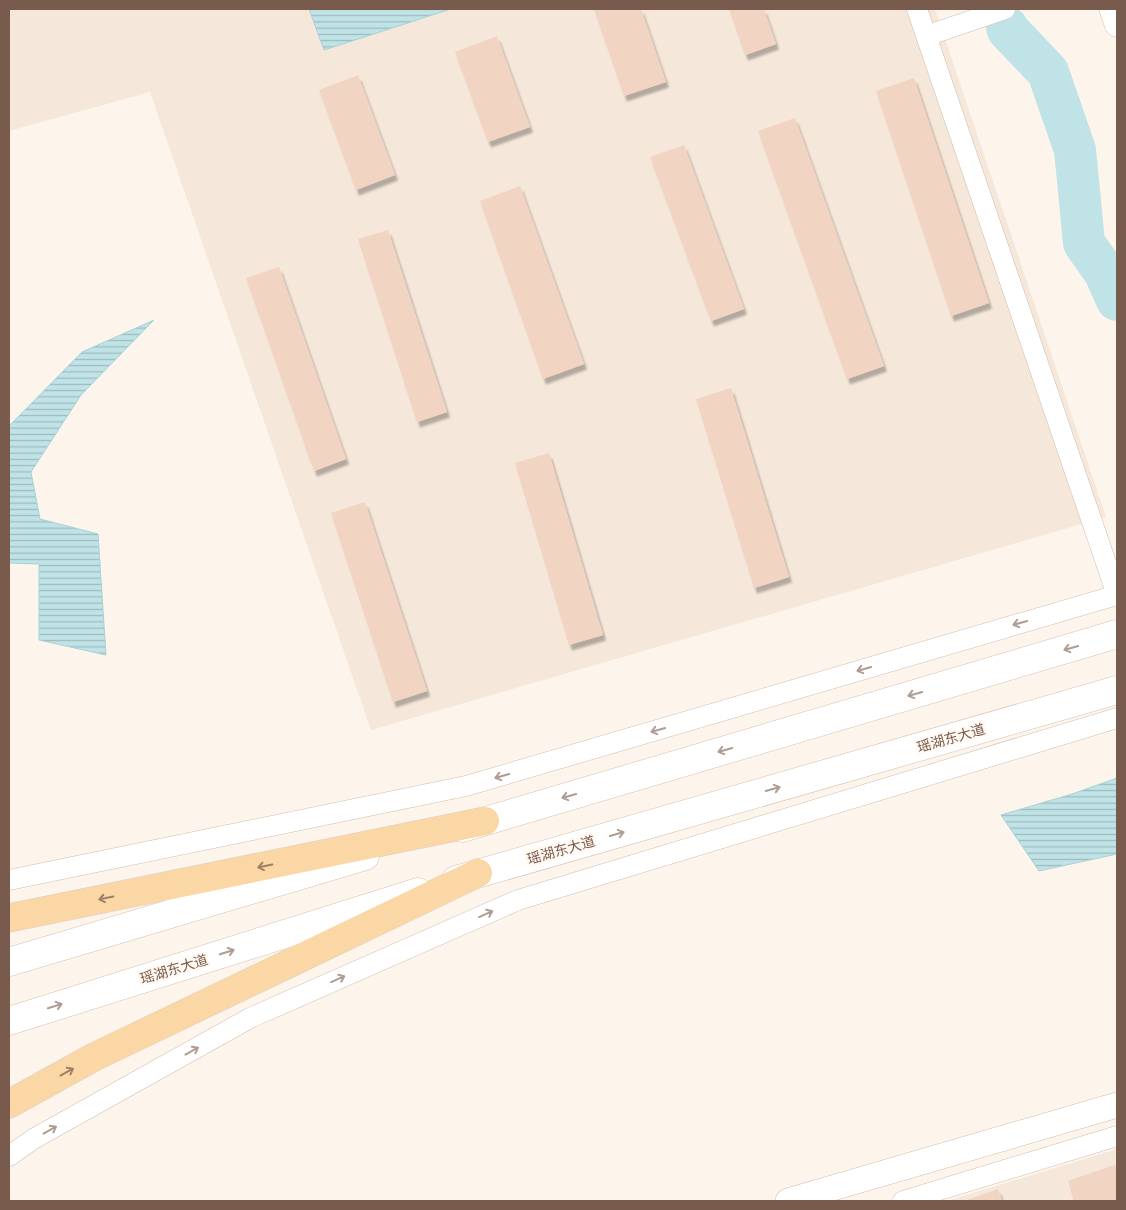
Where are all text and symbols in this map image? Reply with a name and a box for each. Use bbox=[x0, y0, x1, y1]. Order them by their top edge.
one-way arrow bbox=[1013, 619, 1029, 629]
one-way arrow bbox=[1063, 643, 1079, 653]
one-way arrow bbox=[857, 665, 873, 675]
one-way arrow bbox=[907, 689, 923, 699]
street label: 瑶湖东大道 bbox=[915, 719, 987, 756]
one-way arrow bbox=[650, 725, 666, 735]
one-way arrow bbox=[718, 745, 734, 755]
one-way arrow bbox=[494, 771, 510, 781]
one-way arrow bbox=[765, 783, 781, 793]
one-way arrow bbox=[562, 791, 578, 801]
one-way arrow bbox=[608, 828, 624, 838]
street label: 瑶湖东大道 bbox=[525, 831, 597, 868]
one-way arrow bbox=[258, 861, 274, 871]
one-way arrow bbox=[99, 894, 115, 904]
one-way arrow bbox=[478, 908, 493, 918]
one-way arrow bbox=[219, 947, 235, 957]
street label: 瑶湖东大道 bbox=[138, 949, 210, 988]
one-way arrow bbox=[330, 974, 345, 984]
one-way arrow bbox=[47, 1001, 63, 1011]
one-way arrow bbox=[184, 1045, 199, 1055]
one-way arrow bbox=[59, 1067, 74, 1077]
one-way arrow bbox=[42, 1125, 57, 1134]

